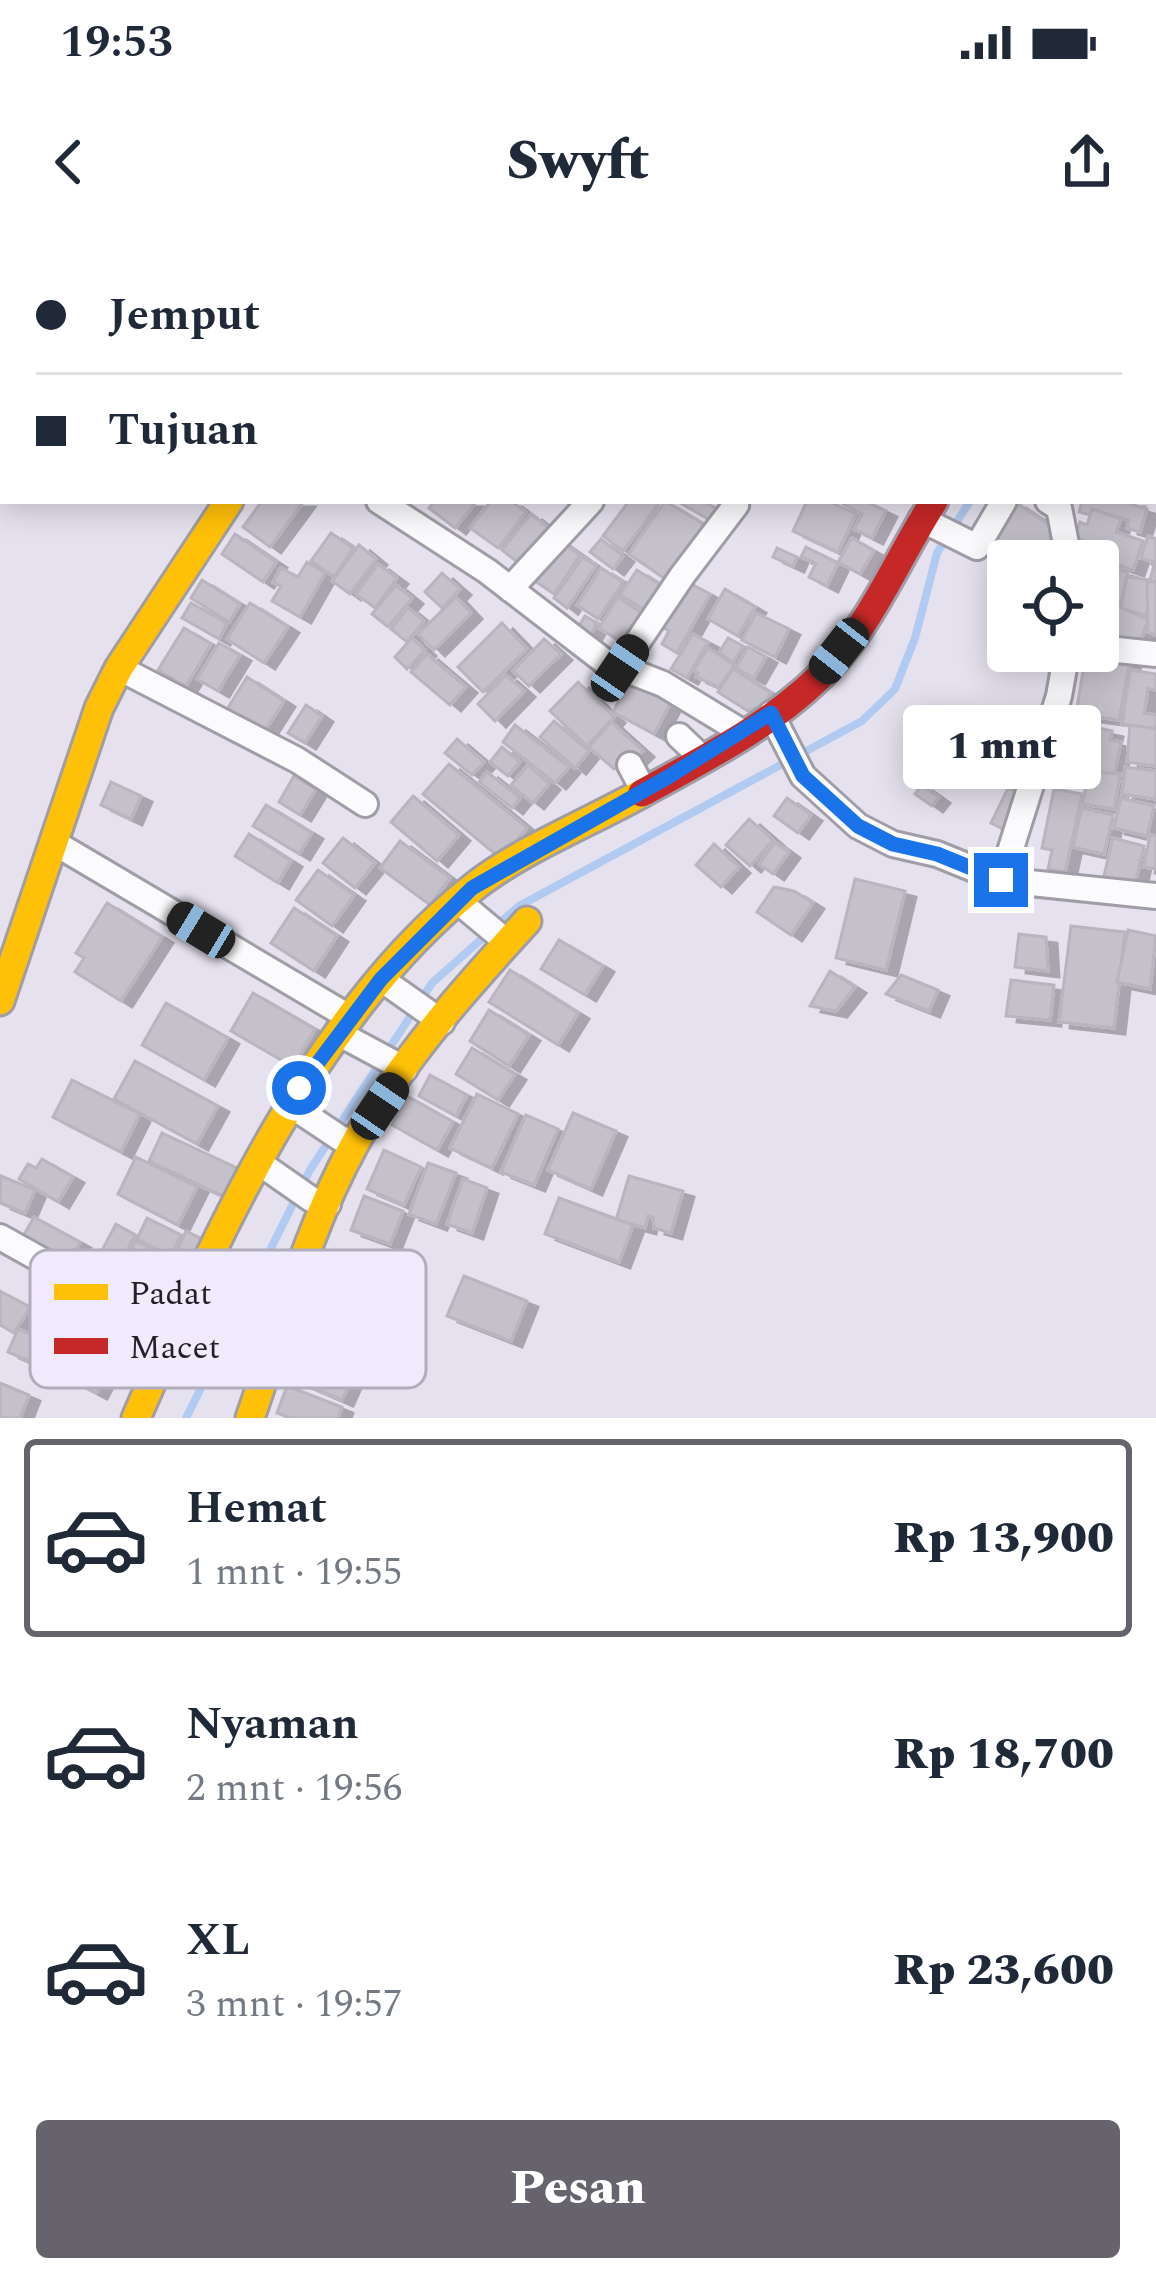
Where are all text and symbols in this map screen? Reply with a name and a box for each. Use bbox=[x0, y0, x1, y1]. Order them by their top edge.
text: 19:53 bbox=[60, 8, 173, 77]
text: Swyft bbox=[507, 121, 649, 203]
icon: back bbox=[36, 129, 102, 195]
icon: share bbox=[1054, 129, 1120, 195]
text: Jemput bbox=[108, 281, 260, 350]
text: Tujuan bbox=[108, 396, 258, 465]
map controls bbox=[987, 540, 1119, 672]
button: locate bbox=[987, 540, 1119, 672]
car bbox=[803, 612, 875, 690]
car bbox=[585, 628, 655, 708]
callout: 1 mnt bbox=[902, 706, 1100, 790]
text: 1 mnt bbox=[947, 717, 1057, 776]
route end bbox=[974, 853, 1028, 907]
car bbox=[161, 896, 241, 964]
route start bbox=[272, 1061, 326, 1115]
car bbox=[345, 1066, 415, 1146]
legend bbox=[30, 1250, 426, 1388]
text: Padat bbox=[129, 1269, 212, 1319]
text: Macet bbox=[129, 1323, 220, 1373]
text: Hemat bbox=[186, 1474, 327, 1543]
icon: car bbox=[42, 1484, 150, 1592]
text: Rp 13,900 bbox=[893, 1504, 1114, 1573]
text: 1 mnt · 19:55 bbox=[186, 1543, 402, 1602]
text: Nyaman bbox=[186, 1690, 359, 1759]
icon: car bbox=[42, 1700, 150, 1808]
text: Rp 18,700 bbox=[893, 1720, 1114, 1789]
text: 2 mnt · 19:56 bbox=[186, 1759, 402, 1818]
text: XL bbox=[186, 1906, 250, 1975]
icon: car bbox=[42, 1916, 150, 2024]
text: Rp 23,600 bbox=[893, 1936, 1114, 2005]
text: 3 mnt · 19:57 bbox=[186, 1975, 402, 2034]
button: Pesan bbox=[36, 2120, 1120, 2258]

